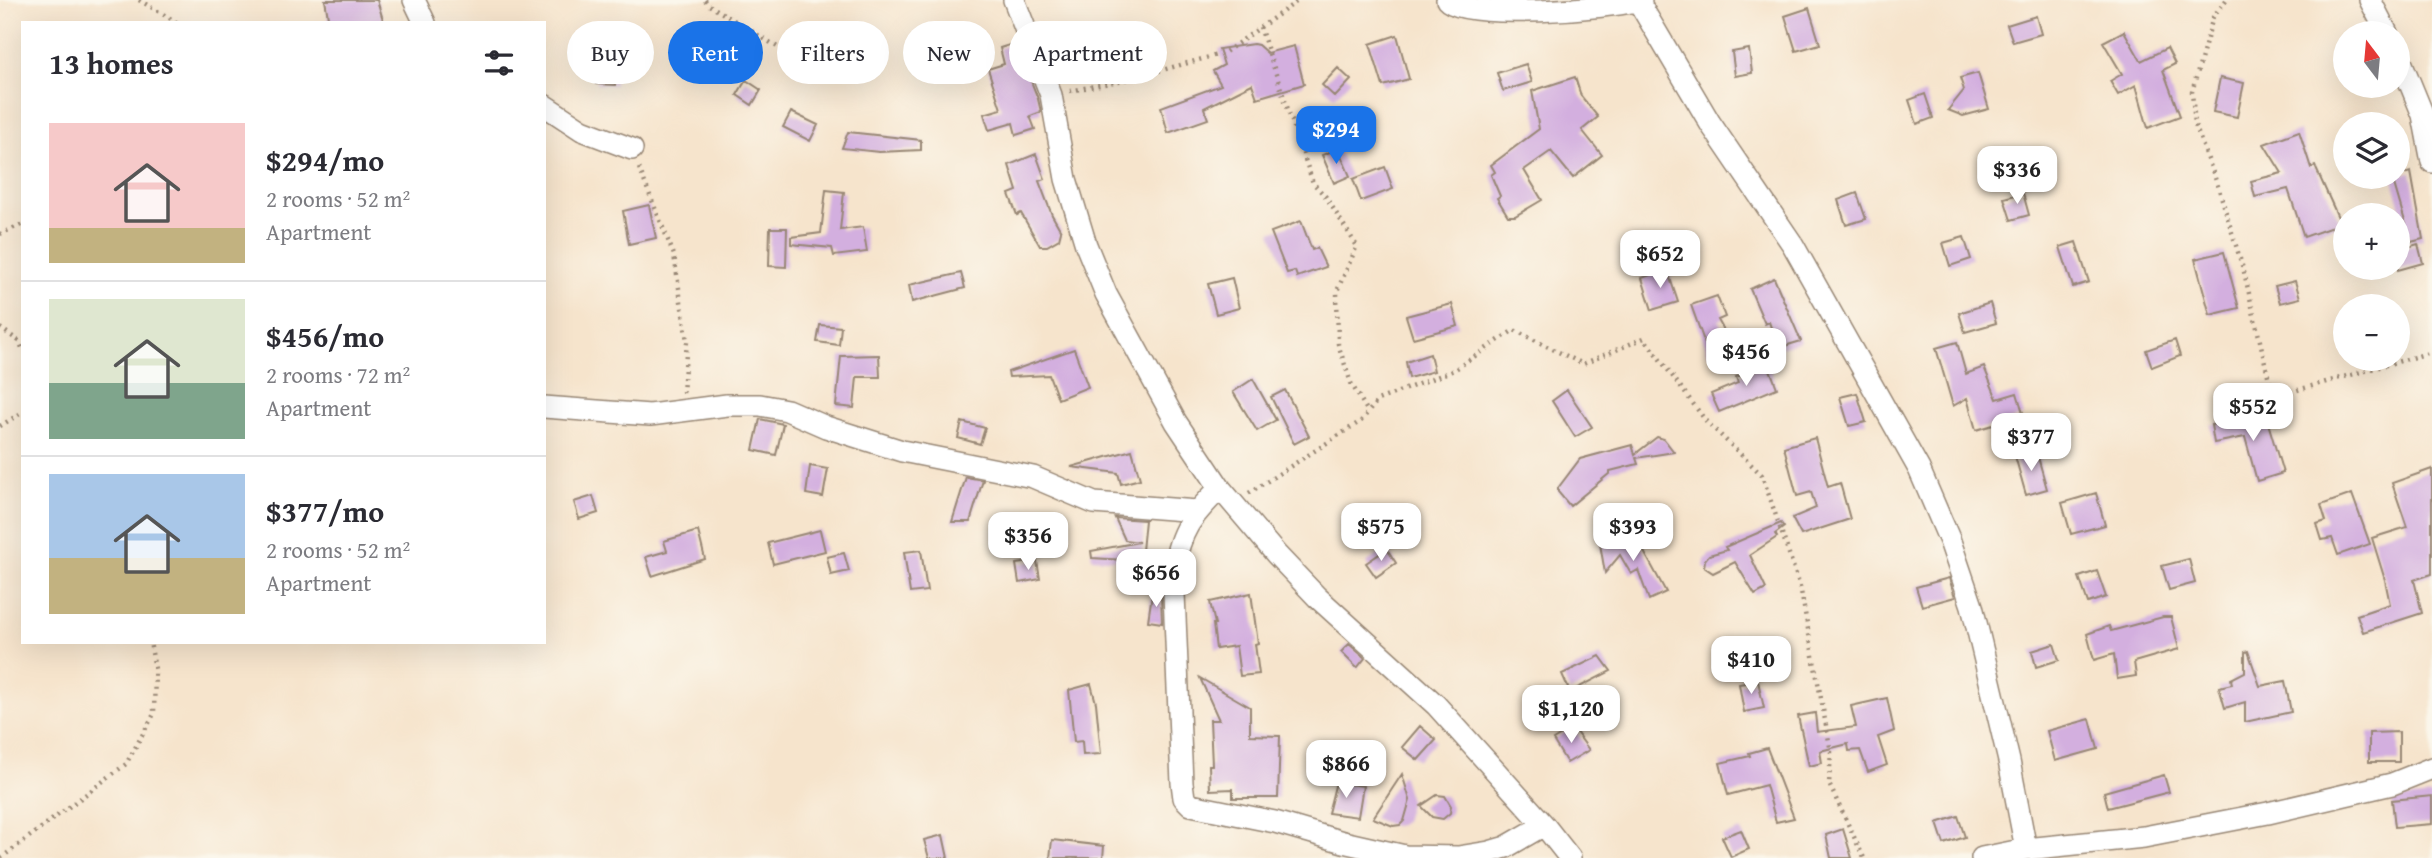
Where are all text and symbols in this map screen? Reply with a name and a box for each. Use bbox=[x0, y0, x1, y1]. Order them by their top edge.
chip: Buy bbox=[567, 21, 654, 84]
chip: Rent bbox=[668, 21, 763, 84]
chip: Filters bbox=[777, 21, 889, 84]
chip: New bbox=[903, 21, 995, 84]
chip: Apartment bbox=[1009, 21, 1167, 84]
north arrow bbox=[2333, 21, 2410, 98]
map controls bbox=[2333, 21, 2410, 371]
text: 13 homes bbox=[49, 41, 174, 85]
icon: filters bbox=[480, 44, 518, 82]
pin: $294 bbox=[1295, 106, 1377, 166]
text: $294 bbox=[1312, 112, 1360, 145]
button: layers bbox=[2333, 112, 2410, 189]
text: $294/mo bbox=[266, 138, 384, 182]
pin: $336 bbox=[1976, 146, 2058, 206]
icon: home bbox=[105, 151, 189, 235]
text: $336 bbox=[1993, 152, 2041, 185]
text: 2 rooms · 52 m² bbox=[266, 182, 410, 215]
button: + bbox=[2333, 203, 2410, 280]
text: Apartment bbox=[266, 215, 371, 248]
pin: $652 bbox=[1619, 230, 1701, 290]
text: $652 bbox=[1636, 236, 1684, 269]
button: − bbox=[2333, 294, 2410, 371]
text: $456/mo bbox=[266, 314, 384, 358]
icon: home bbox=[105, 327, 189, 411]
pin: $456 bbox=[1705, 328, 1787, 388]
text: $456 bbox=[1722, 334, 1770, 367]
text: 2 rooms · 72 m² bbox=[266, 358, 410, 391]
pin: $552 bbox=[2212, 384, 2294, 443]
text: $552 bbox=[2229, 389, 2277, 422]
text: Apartment bbox=[266, 391, 371, 424]
pin: $377 bbox=[1990, 414, 2072, 473]
text: $377 bbox=[2007, 419, 2055, 452]
text: $377/mo bbox=[266, 489, 384, 533]
icon: home bbox=[105, 502, 189, 586]
pin: $575 bbox=[1340, 504, 1422, 563]
pin: $393 bbox=[1592, 504, 1674, 563]
text: $575 bbox=[1357, 509, 1405, 542]
text: $393 bbox=[1609, 509, 1657, 542]
pin: $356 bbox=[987, 512, 1069, 572]
text: $356 bbox=[1004, 518, 1052, 551]
text: 2 rooms · 52 m² bbox=[266, 533, 410, 566]
pin: $656 bbox=[1115, 550, 1197, 609]
text: $656 bbox=[1132, 555, 1180, 588]
text: Apartment bbox=[266, 566, 371, 599]
pin: $410 bbox=[1710, 636, 1792, 696]
text: $410 bbox=[1727, 642, 1775, 675]
pin: $1,120 bbox=[1514, 686, 1628, 745]
text: $1,120 bbox=[1538, 691, 1604, 724]
pin: $866 bbox=[1305, 740, 1387, 800]
text: $866 bbox=[1322, 746, 1370, 779]

